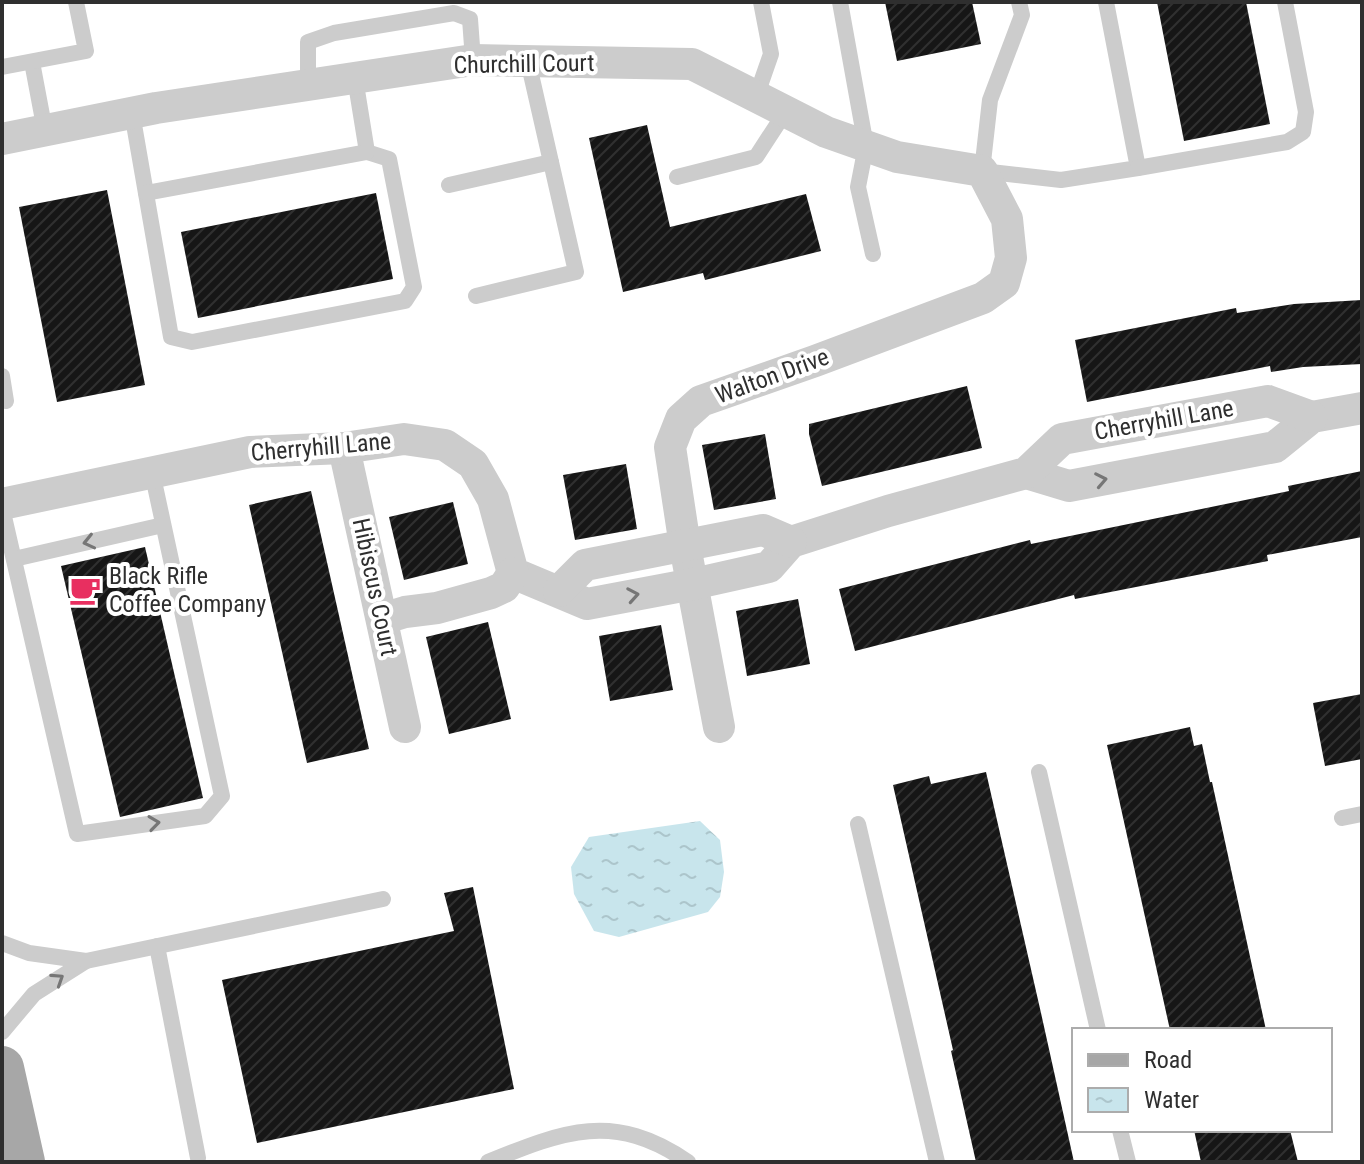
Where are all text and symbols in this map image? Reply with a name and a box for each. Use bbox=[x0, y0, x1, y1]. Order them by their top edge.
street label: Churchill Court bbox=[453, 49, 595, 79]
street label: Walton Drive bbox=[711, 343, 833, 409]
street label: Cherryhill Lane bbox=[1092, 394, 1236, 446]
street label: Cherryhill Lane bbox=[250, 427, 392, 467]
one-way arrow bbox=[1094, 472, 1108, 489]
street label: Hibiscus Court bbox=[347, 516, 403, 658]
one-way arrow bbox=[82, 533, 96, 550]
place label: Black Rifle Coffee Company bbox=[109, 562, 266, 618]
cafe icon: Black Rifle Coffee Company bbox=[68, 573, 102, 607]
one-way arrow bbox=[627, 588, 640, 605]
one-way arrow bbox=[147, 815, 161, 832]
one-way arrow bbox=[49, 974, 64, 989]
legend bbox=[1072, 1028, 1332, 1132]
text: Road bbox=[1144, 1046, 1192, 1074]
text: Water bbox=[1144, 1086, 1199, 1114]

